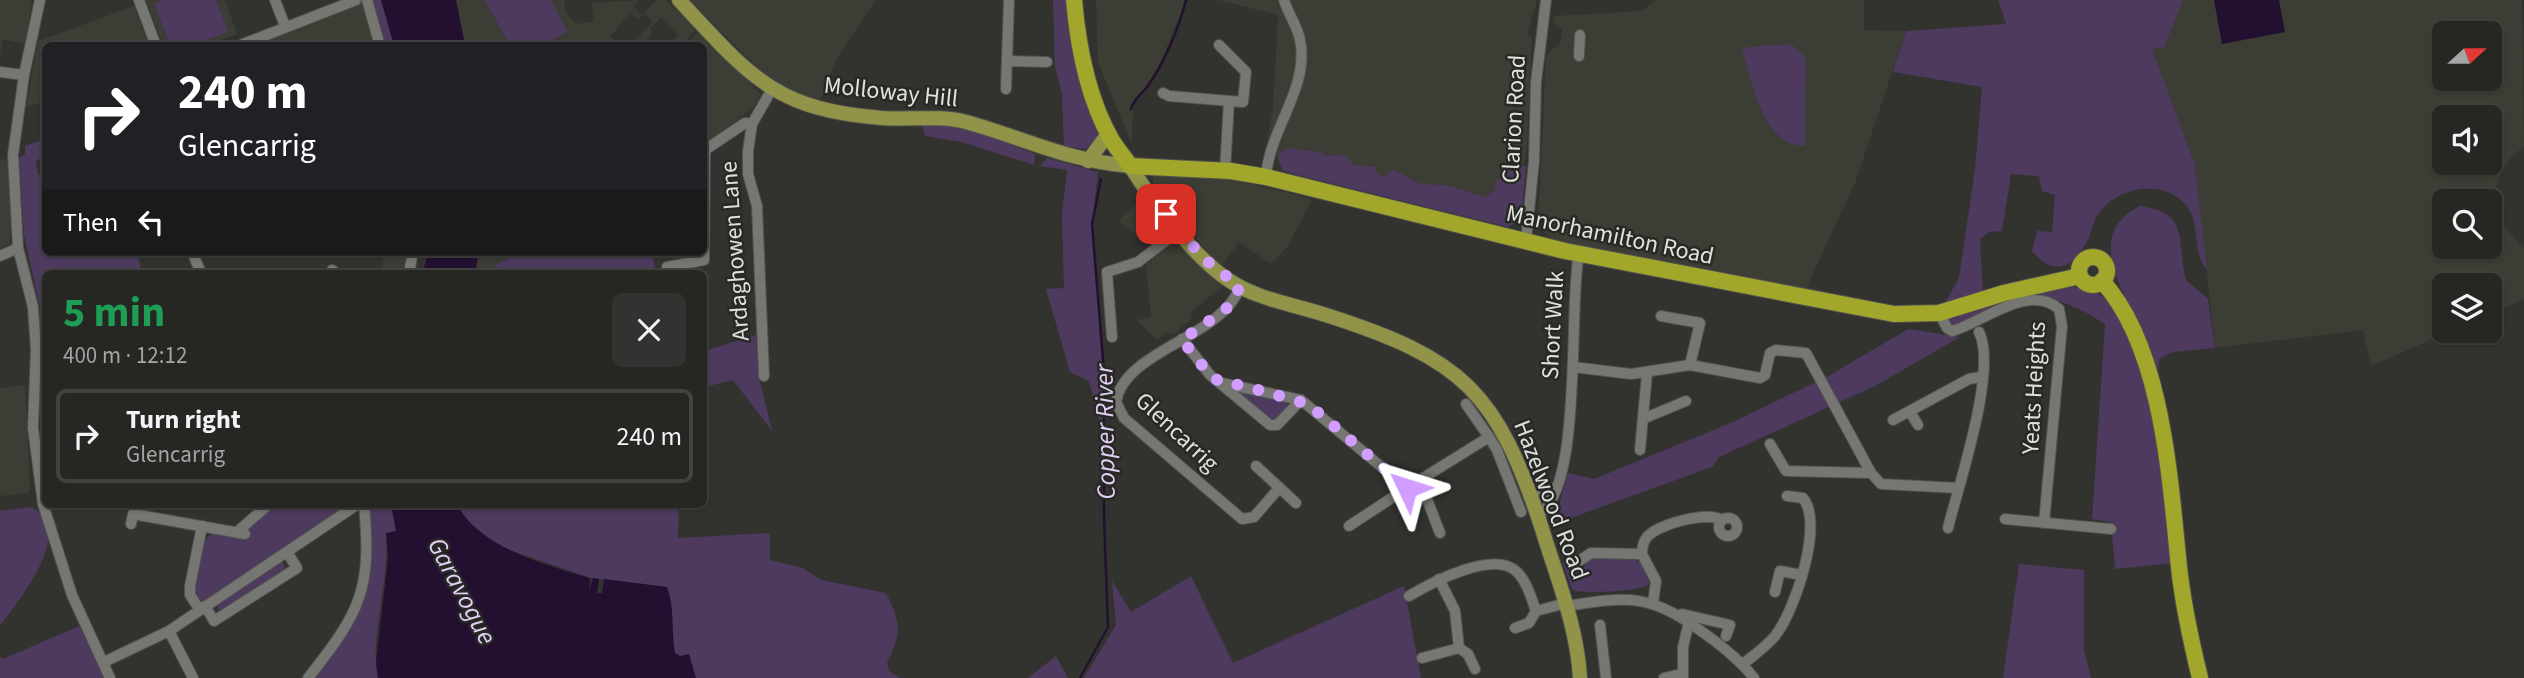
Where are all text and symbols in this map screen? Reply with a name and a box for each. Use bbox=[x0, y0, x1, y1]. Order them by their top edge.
north arrow bbox=[2432, 21, 2502, 91]
map controls bbox=[2432, 21, 2502, 343]
street label: Clarion Road bbox=[1493, 54, 1535, 184]
text: 240 m bbox=[178, 58, 307, 128]
street label: Molloway Hill bbox=[822, 68, 960, 116]
icon: right bbox=[63, 70, 154, 161]
button: sound bbox=[2432, 105, 2502, 175]
text: Glencarrig bbox=[178, 123, 316, 169]
street label: Ardaghowen Lane bbox=[711, 160, 759, 342]
pin bbox=[1136, 184, 1196, 244]
button: search bbox=[2432, 189, 2502, 259]
icon: arrive bbox=[1147, 195, 1185, 233]
street label: Manorhamilton Road bbox=[1503, 196, 1717, 274]
icon: left bbox=[132, 203, 170, 241]
text: Then bbox=[63, 204, 118, 241]
street label: Short Walk bbox=[1533, 270, 1573, 380]
button: layers bbox=[2432, 273, 2502, 343]
text: 5 min bbox=[63, 283, 165, 343]
button: close bbox=[612, 293, 686, 367]
street label: Yeats Heights bbox=[2013, 321, 2055, 456]
text: 400 m · 12:12 bbox=[63, 339, 187, 372]
water label: Copper River bbox=[1085, 363, 1125, 500]
street label: Glencarrig bbox=[1127, 384, 1227, 480]
text: Turn right bbox=[126, 401, 241, 438]
street label: Hazelwood Road bbox=[1504, 415, 1598, 585]
icon: right bbox=[67, 417, 105, 455]
text: 240 m bbox=[616, 418, 682, 455]
text: Glencarrig bbox=[126, 438, 225, 471]
position arrow bbox=[1370, 451, 1444, 525]
water label: Garavogue bbox=[418, 531, 506, 651]

